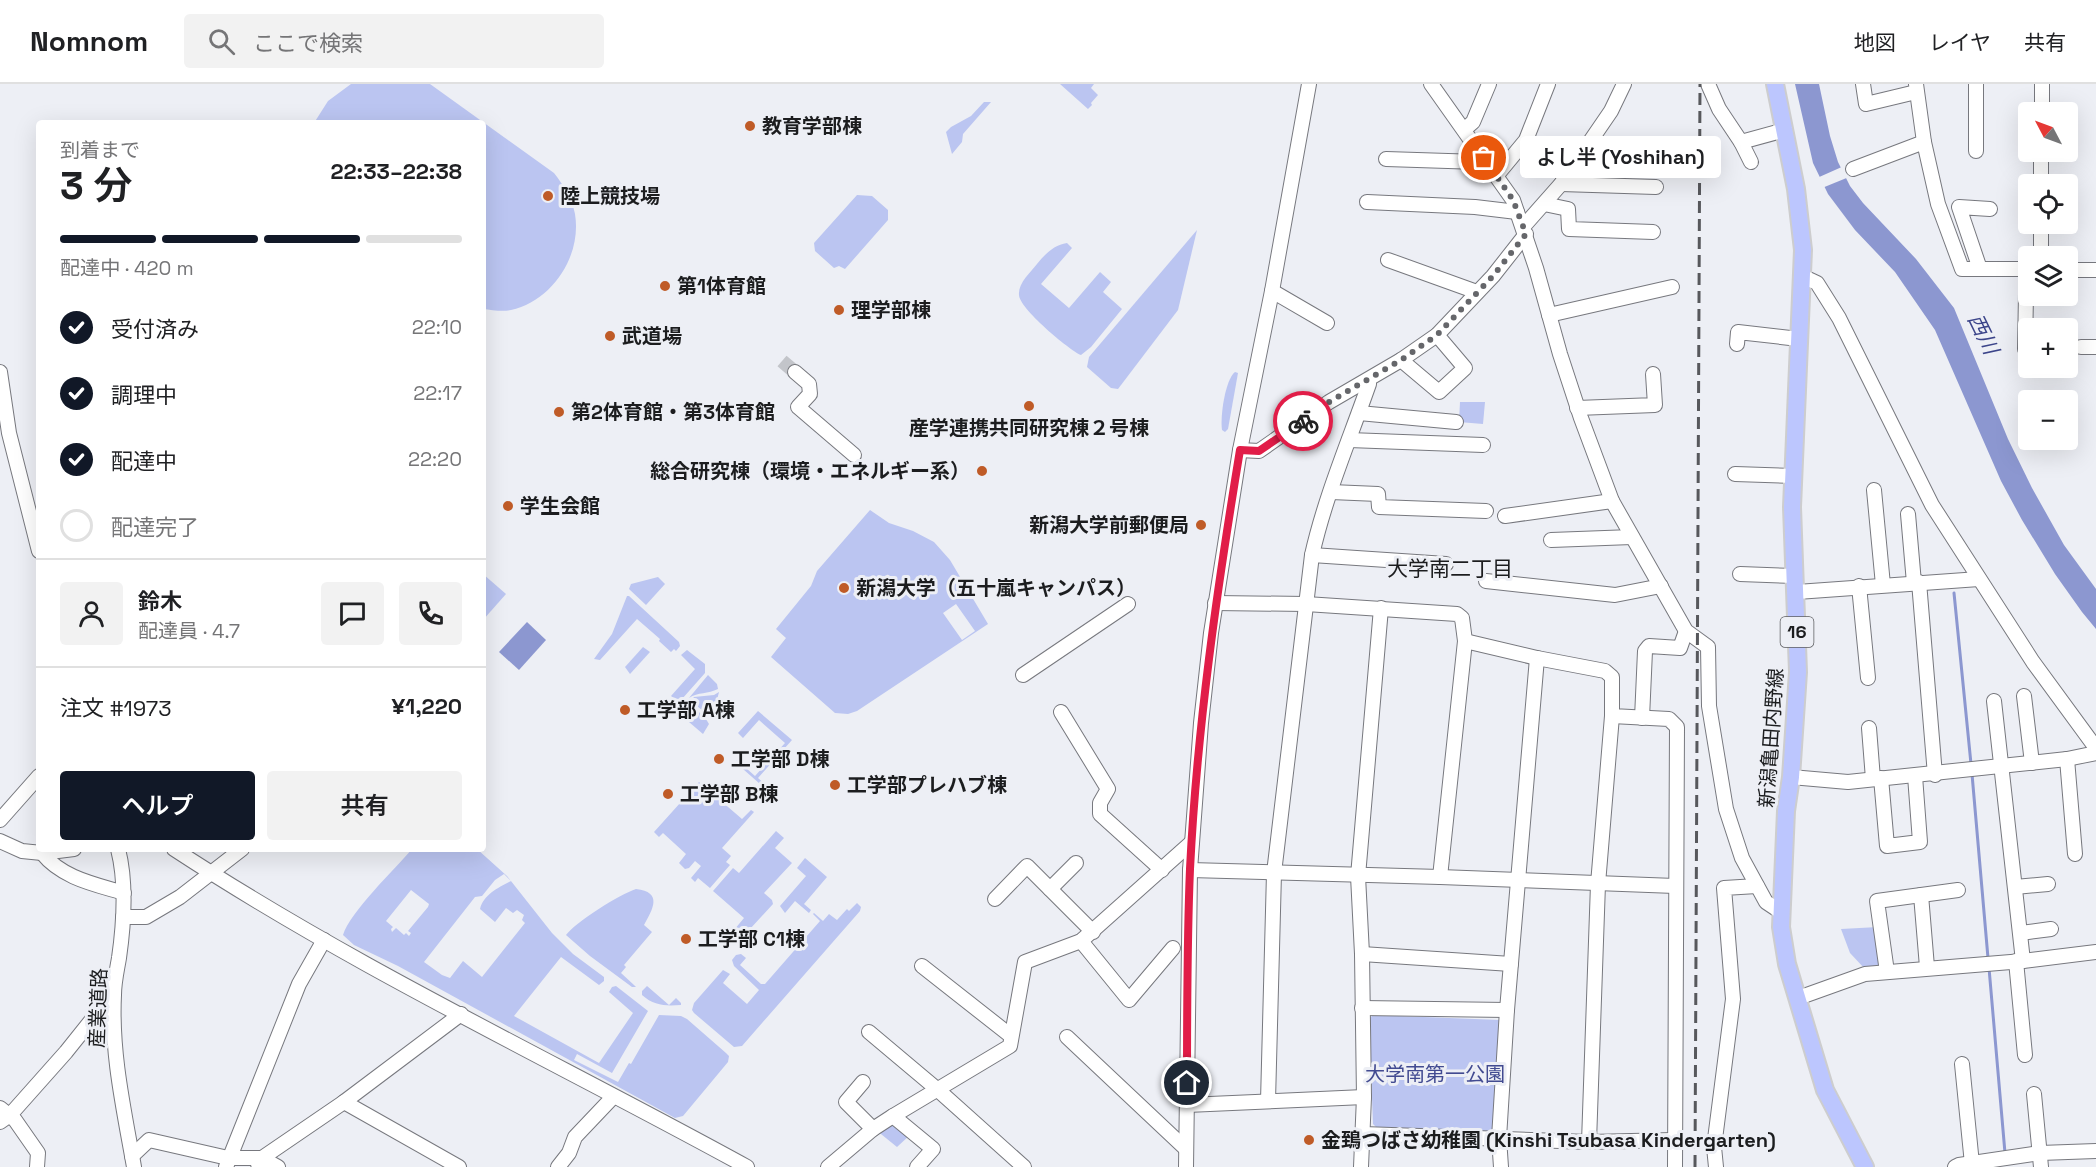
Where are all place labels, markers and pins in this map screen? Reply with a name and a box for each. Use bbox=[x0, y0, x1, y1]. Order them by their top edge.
place label: 教育学部棟 bbox=[762, 113, 862, 139]
marker: 教育学部棟 bbox=[743, 119, 757, 133]
pin bbox=[1458, 132, 1509, 183]
callout: よし半 (Yoshihan) bbox=[1520, 137, 1721, 179]
place label: 陸上競技場 bbox=[560, 183, 660, 209]
marker: 陸上競技場 bbox=[541, 189, 555, 203]
place label: 第1体育館 bbox=[677, 273, 766, 299]
marker: 第1体育館 bbox=[658, 279, 672, 293]
place label: 理学部棟 bbox=[851, 297, 931, 323]
marker: 理学部棟 bbox=[832, 303, 846, 317]
place label: 武道場 bbox=[622, 323, 682, 349]
marker: 武道場 bbox=[603, 329, 617, 343]
place label: 第2体育館・第3体育館 bbox=[571, 399, 775, 425]
marker: 産学連携共同研究棟２号棟 bbox=[1022, 399, 1036, 413]
marker: 第2体育館・第3体育館 bbox=[552, 405, 566, 419]
place label: 産学連携共同研究棟２号棟 bbox=[909, 415, 1149, 441]
place label: 総合研究棟（環境・エネルギー系） bbox=[650, 458, 970, 484]
marker: 総合研究棟（環境・エネルギー系） bbox=[975, 464, 989, 478]
place label: 学生会館 bbox=[520, 493, 600, 519]
marker: 学生会館 bbox=[501, 499, 515, 513]
place label: 新潟大学前郵便局 bbox=[1029, 512, 1189, 538]
marker: 新潟大学前郵便局 bbox=[1194, 518, 1208, 532]
place label: 新潟大学（五十嵐キャンパス） bbox=[856, 575, 1136, 601]
marker: 新潟大学（五十嵐キャンパス） bbox=[837, 581, 851, 595]
place label: 工学部 A棟 bbox=[637, 697, 735, 723]
marker: 工学部 A棟 bbox=[618, 703, 632, 717]
place label: 工学部 D棟 bbox=[731, 746, 829, 772]
marker: 工学部 D棟 bbox=[712, 752, 726, 766]
place label: 工学部プレハブ棟 bbox=[847, 772, 1007, 798]
marker: 工学部プレハブ棟 bbox=[828, 778, 842, 792]
place label: 工学部 B棟 bbox=[680, 781, 778, 807]
marker: 工学部 B棟 bbox=[661, 787, 675, 801]
place label: 工学部 C1棟 bbox=[698, 926, 805, 952]
marker: 工学部 C1棟 bbox=[679, 932, 693, 946]
pin bbox=[1161, 1057, 1212, 1108]
place label: 金鵄つばさ幼稚園 (Kinshi Tsubasa Kindergarten) bbox=[1321, 1127, 1776, 1153]
marker: 金鵄つばさ幼稚園 (Kinshi Tsubasa Kindergarten) bbox=[1302, 1133, 1316, 1147]

